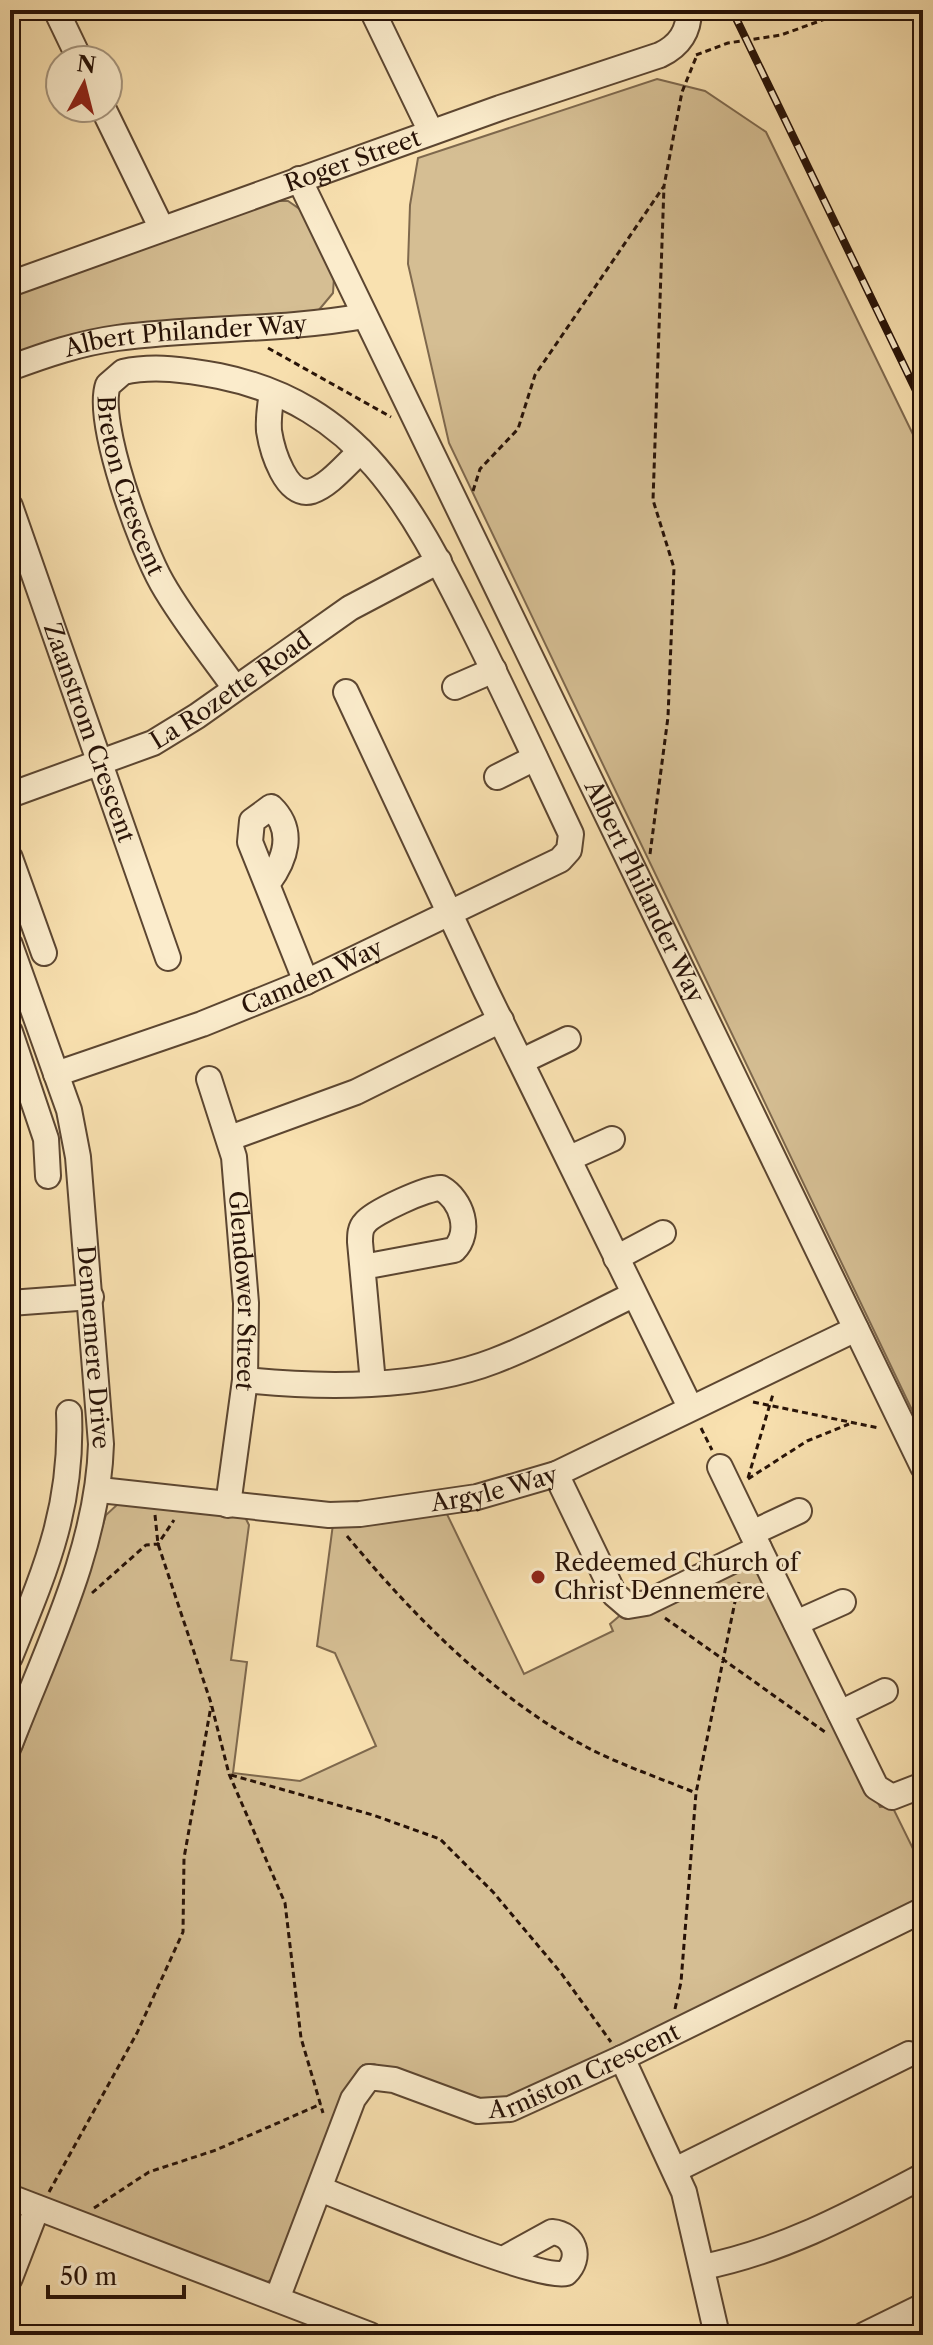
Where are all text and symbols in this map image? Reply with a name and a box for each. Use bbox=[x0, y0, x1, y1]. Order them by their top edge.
north arrow bbox=[44, 44, 124, 124]
text: N bbox=[75, 50, 98, 79]
street label: Roger Street bbox=[281, 123, 425, 198]
street label: Albert Philander Way bbox=[60, 309, 309, 363]
street label: Breton Crescent bbox=[92, 395, 171, 580]
street label: Zaanstrom Crescent bbox=[38, 619, 142, 846]
street label: La Rozette Road bbox=[145, 625, 317, 755]
street label: Albert Philander Way bbox=[578, 775, 711, 1008]
street label: Camden Way bbox=[237, 932, 388, 1021]
street label: Glendower Street bbox=[223, 1190, 261, 1393]
street label: Dennemere Drive bbox=[71, 1244, 116, 1450]
street label: Argyle Way bbox=[428, 1459, 561, 1518]
place label: Redeemed Church of Christ Dennemere bbox=[554, 1548, 801, 1605]
marker: Redeemed Church of Christ Dennemere bbox=[529, 1568, 547, 1586]
street label: Arniston Crescent bbox=[487, 2017, 685, 2124]
scale bar bbox=[48, 2249, 184, 2299]
text: 50 m bbox=[60, 2262, 117, 2291]

